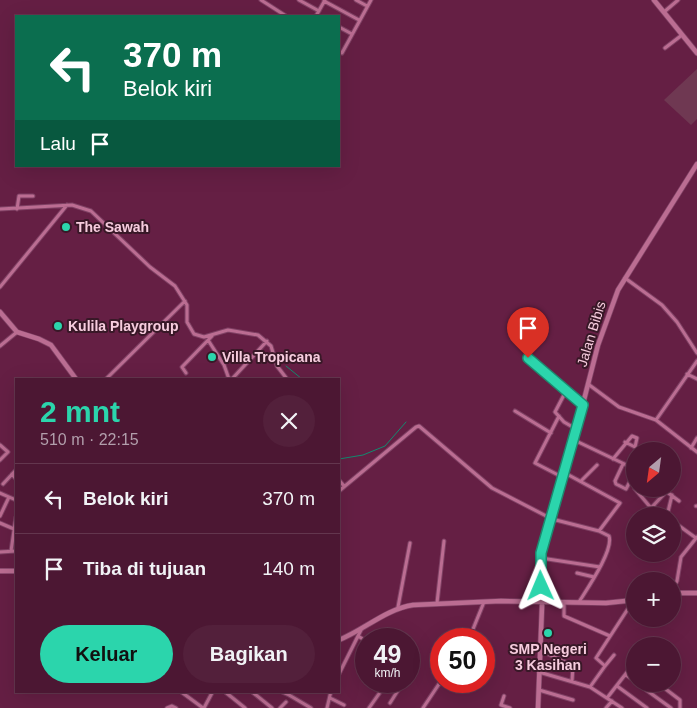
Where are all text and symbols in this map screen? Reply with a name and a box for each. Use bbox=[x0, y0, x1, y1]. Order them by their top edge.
icon: left bbox=[40, 35, 105, 100]
text: 370 m bbox=[123, 35, 222, 74]
text: Belok kiri bbox=[123, 76, 212, 101]
icon: arrive bbox=[86, 130, 114, 158]
text: Lalu bbox=[40, 133, 76, 154]
place label: The Sawah bbox=[76, 219, 149, 235]
marker: The Sawah bbox=[60, 221, 72, 233]
street label: Jalan Bibis bbox=[573, 299, 609, 369]
pin bbox=[507, 307, 549, 358]
icon: arrive bbox=[514, 314, 542, 342]
place label: Kulila Playgroup bbox=[68, 318, 178, 334]
marker: Kulila Playgroup bbox=[52, 320, 64, 332]
place label: Villa Tropicana bbox=[222, 349, 321, 365]
marker: Villa Tropicana bbox=[206, 351, 218, 363]
text: 2 mnt bbox=[40, 395, 120, 428]
button: close bbox=[263, 395, 315, 447]
text: 510 m · 22:15 bbox=[40, 431, 139, 448]
north arrow bbox=[626, 442, 681, 498]
map controls bbox=[626, 442, 681, 692]
icon: left bbox=[40, 485, 68, 513]
text: Belok kiri bbox=[83, 488, 169, 509]
text: 370 m bbox=[262, 488, 315, 509]
button: layers bbox=[626, 507, 681, 562]
icon: arrive bbox=[40, 555, 68, 583]
text: Tiba di tujuan bbox=[83, 558, 206, 579]
text: 140 m bbox=[262, 558, 315, 579]
position arrow bbox=[514, 559, 566, 611]
button: + bbox=[626, 572, 681, 627]
button: Keluar bbox=[40, 625, 173, 683]
button: Bagikan bbox=[183, 625, 315, 683]
marker: SMP Negeri 3 Kasihan bbox=[542, 627, 554, 639]
speed limit sign: 50 bbox=[430, 628, 495, 693]
button: − bbox=[626, 637, 681, 692]
text: 49 bbox=[374, 640, 401, 668]
place label: SMP Negeri 3 Kasihan bbox=[509, 641, 587, 673]
text: km/h bbox=[374, 666, 401, 680]

